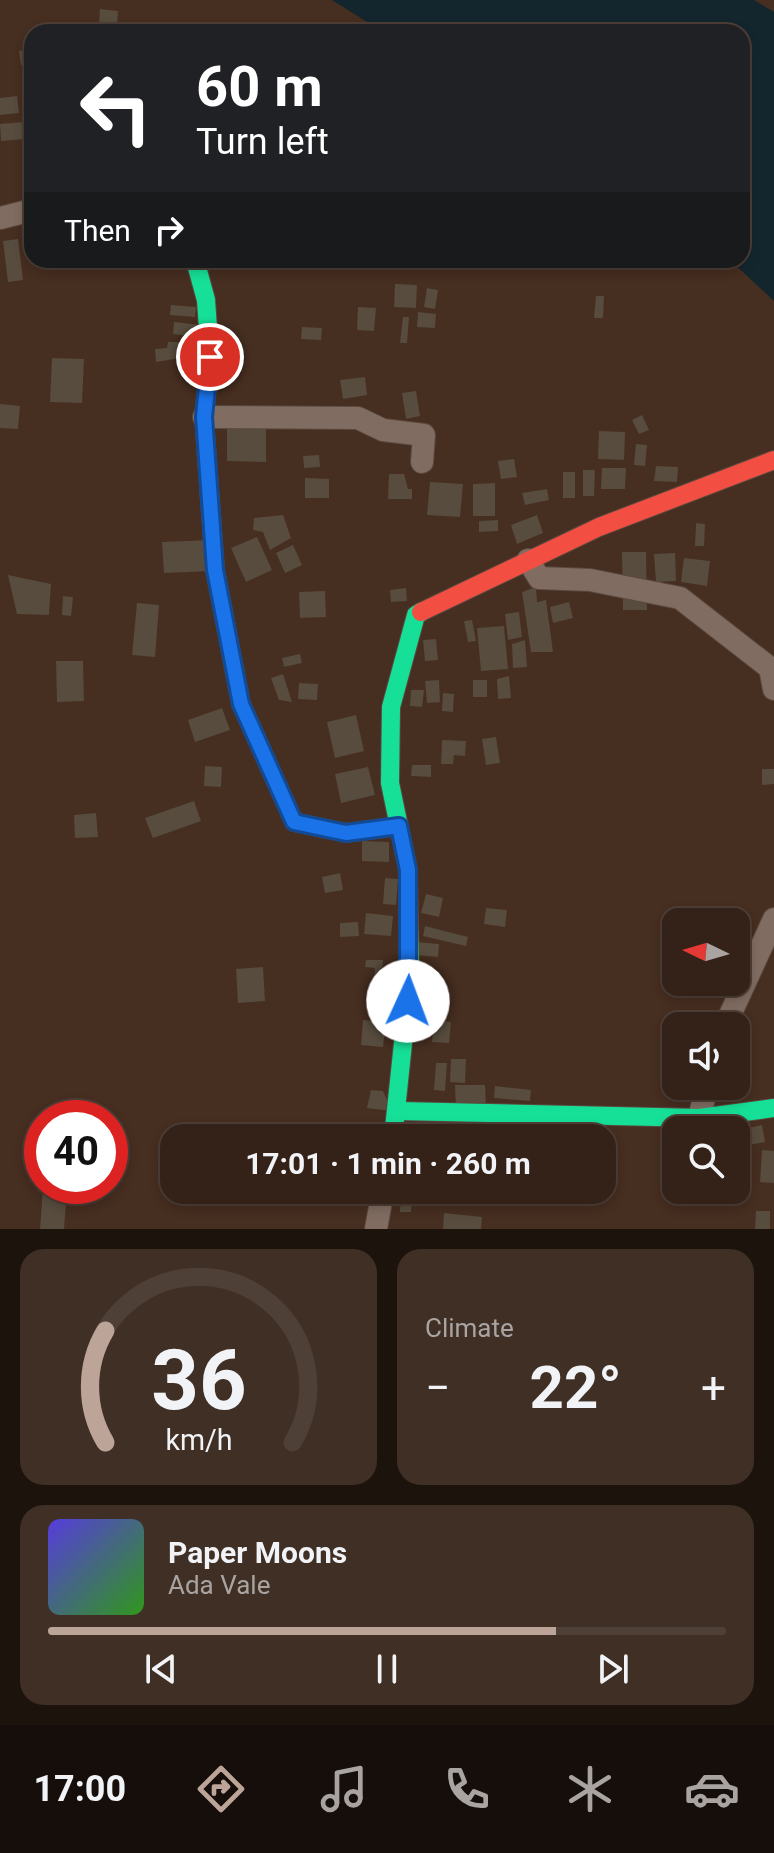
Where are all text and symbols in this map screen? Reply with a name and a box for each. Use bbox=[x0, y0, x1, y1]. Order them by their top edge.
text: 60 m bbox=[196, 54, 323, 120]
icon: left bbox=[64, 56, 168, 160]
text: Turn left bbox=[196, 121, 329, 163]
icon: right bbox=[147, 208, 191, 252]
text: Then bbox=[64, 213, 131, 248]
pin bbox=[176, 323, 244, 391]
icon: arrive bbox=[188, 335, 232, 379]
north arrow bbox=[662, 908, 750, 996]
map controls bbox=[662, 908, 750, 1204]
position arrow bbox=[366, 959, 450, 1043]
button: sound bbox=[662, 1012, 750, 1100]
speed limit sign: 40 bbox=[24, 1100, 128, 1204]
button: search bbox=[662, 1116, 750, 1204]
text: 17:01 · 1 min · 260 m bbox=[245, 1146, 531, 1181]
text: Climate bbox=[425, 1313, 514, 1343]
text: 36 bbox=[151, 1332, 246, 1429]
text: 22° bbox=[529, 1352, 622, 1423]
text: − bbox=[425, 1362, 450, 1414]
text: + bbox=[701, 1362, 726, 1414]
text: km/h bbox=[165, 1423, 232, 1457]
text: Paper Moons bbox=[168, 1535, 347, 1570]
text: Ada Vale bbox=[168, 1570, 270, 1600]
icon: previous bbox=[139, 1647, 183, 1691]
icon: pause bbox=[365, 1647, 409, 1691]
icon: next bbox=[591, 1647, 635, 1691]
icon: directions bbox=[193, 1761, 249, 1817]
icon: music bbox=[316, 1761, 372, 1817]
icon: phone bbox=[439, 1761, 495, 1817]
icon: climate bbox=[562, 1761, 618, 1817]
icon: car bbox=[684, 1761, 740, 1817]
text: 17:00 bbox=[33, 1768, 126, 1810]

